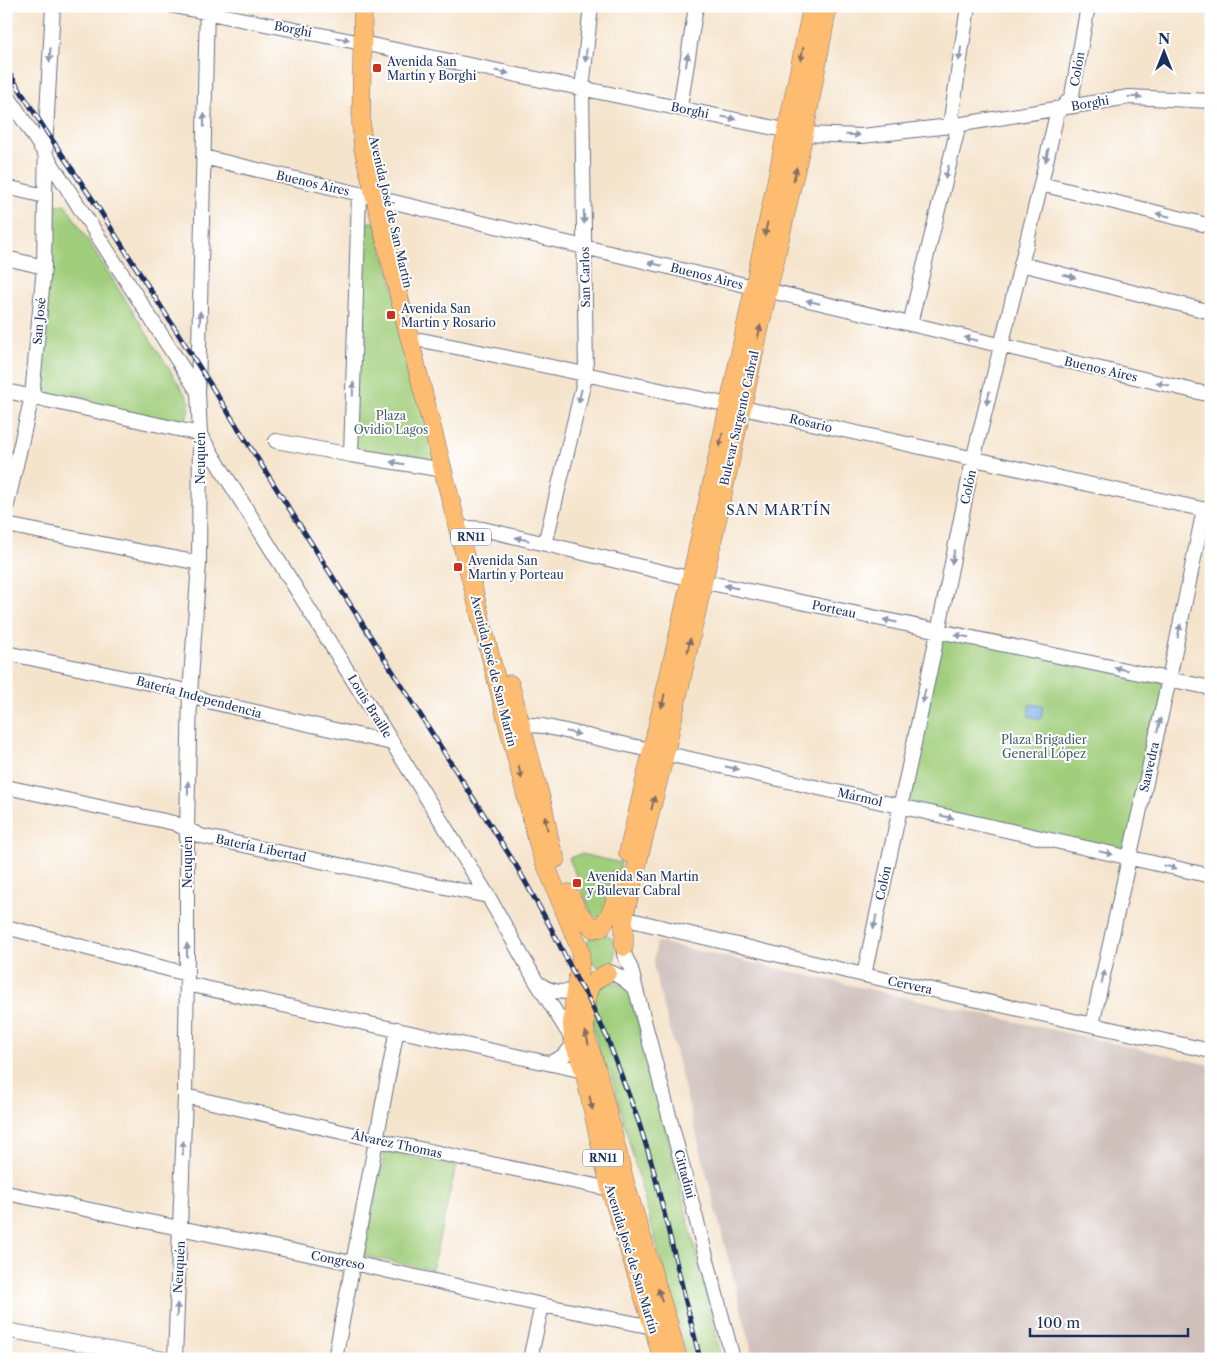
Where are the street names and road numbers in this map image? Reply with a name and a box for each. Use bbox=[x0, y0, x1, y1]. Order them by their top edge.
street label: Borghi bbox=[273, 18, 314, 40]
street label: Colón bbox=[1067, 50, 1088, 88]
street label: Borghi bbox=[1070, 92, 1110, 114]
street label: Borghi bbox=[670, 99, 711, 121]
street label: Avenida José de San Martín bbox=[366, 133, 416, 290]
street label: Buenos Aires bbox=[275, 167, 351, 199]
street label: San Carlos bbox=[577, 246, 593, 308]
street label: Buenos Aires bbox=[669, 260, 745, 292]
street label: San José bbox=[29, 296, 49, 345]
street label: Bulevar Sargento Cabral bbox=[716, 349, 762, 487]
street label: Buenos Aires bbox=[1063, 353, 1139, 385]
street label: Rosario bbox=[788, 411, 834, 435]
street label: Neuquén bbox=[193, 431, 208, 484]
street label: Colón bbox=[957, 468, 979, 506]
road number: RN11 bbox=[451, 528, 491, 546]
street label: Avenida José de San Martín bbox=[468, 593, 520, 749]
street label: Porteau bbox=[811, 597, 858, 621]
street label: Louis Braille bbox=[345, 672, 396, 741]
street label: Batería Independencia bbox=[135, 673, 264, 721]
street label: Saavedra bbox=[1136, 740, 1162, 794]
street label: Mármol bbox=[836, 785, 884, 810]
street label: Batería Libertad bbox=[214, 831, 308, 865]
street label: Neuquén bbox=[180, 835, 195, 888]
street label: Colón bbox=[872, 864, 894, 902]
street label: Cervera bbox=[886, 973, 934, 997]
street label: Álvarez Thomas bbox=[349, 1126, 444, 1161]
street label: Cittadini bbox=[671, 1148, 699, 1200]
road number: RN11 bbox=[583, 1150, 623, 1166]
street label: Avenida José de San Martín bbox=[602, 1181, 662, 1336]
street label: Neuquén bbox=[170, 1240, 188, 1294]
street label: Congreso bbox=[310, 1247, 366, 1273]

